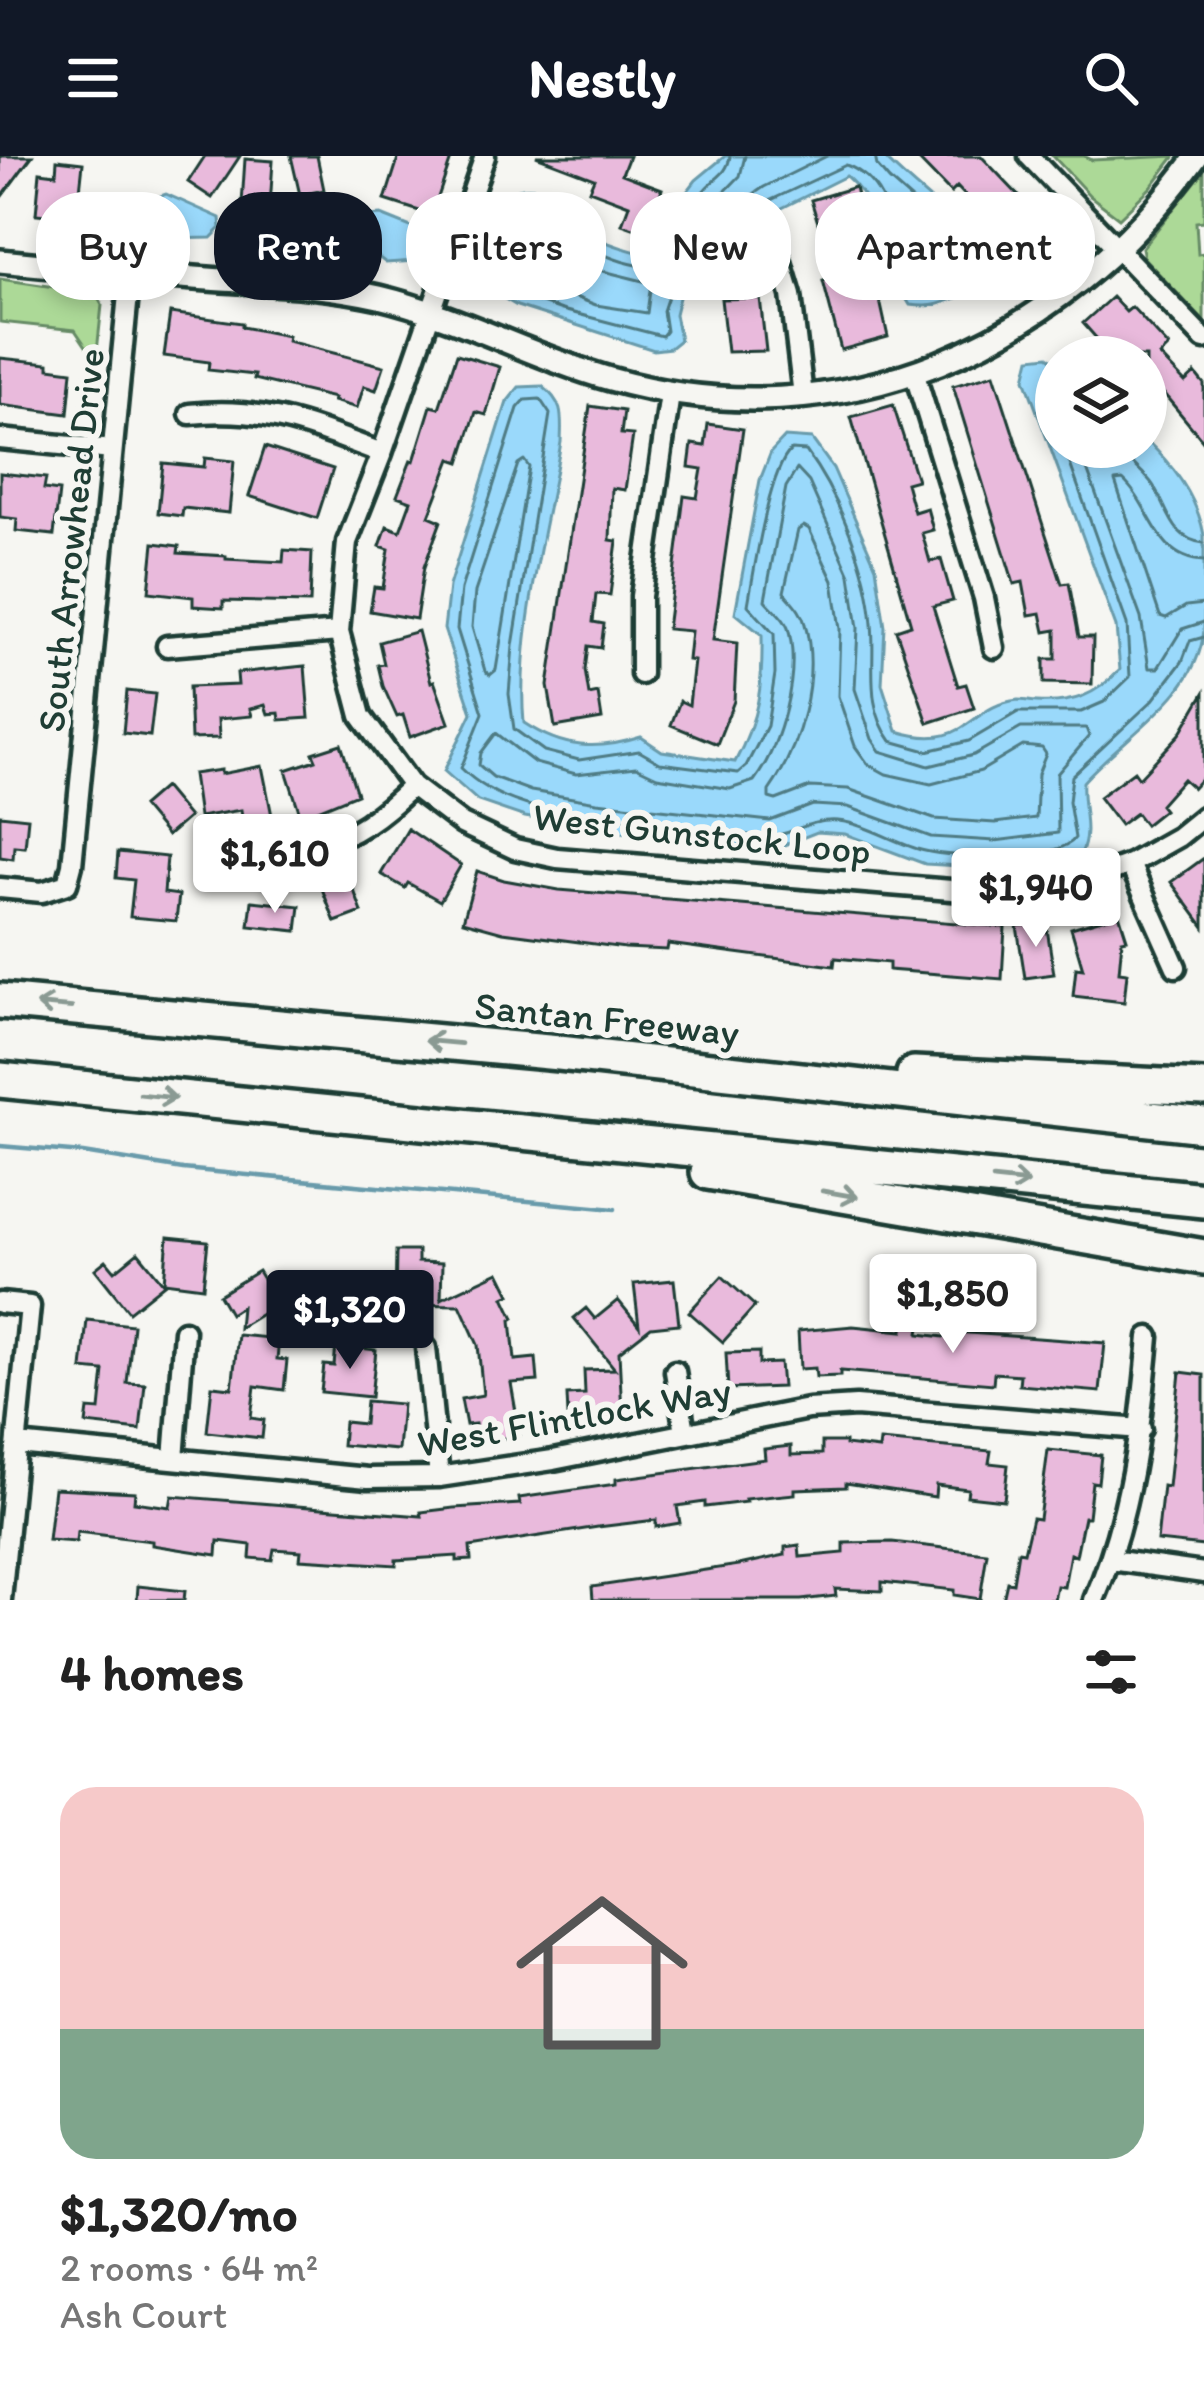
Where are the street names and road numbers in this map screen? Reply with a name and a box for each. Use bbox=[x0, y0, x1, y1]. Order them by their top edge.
street label: South Arrowhead Drive bbox=[27, 346, 114, 734]
street label: West Gunstock Loop bbox=[531, 792, 873, 875]
street label: Santan Freeway bbox=[472, 981, 742, 1056]
street label: West Flintlock Way bbox=[414, 1366, 735, 1467]

